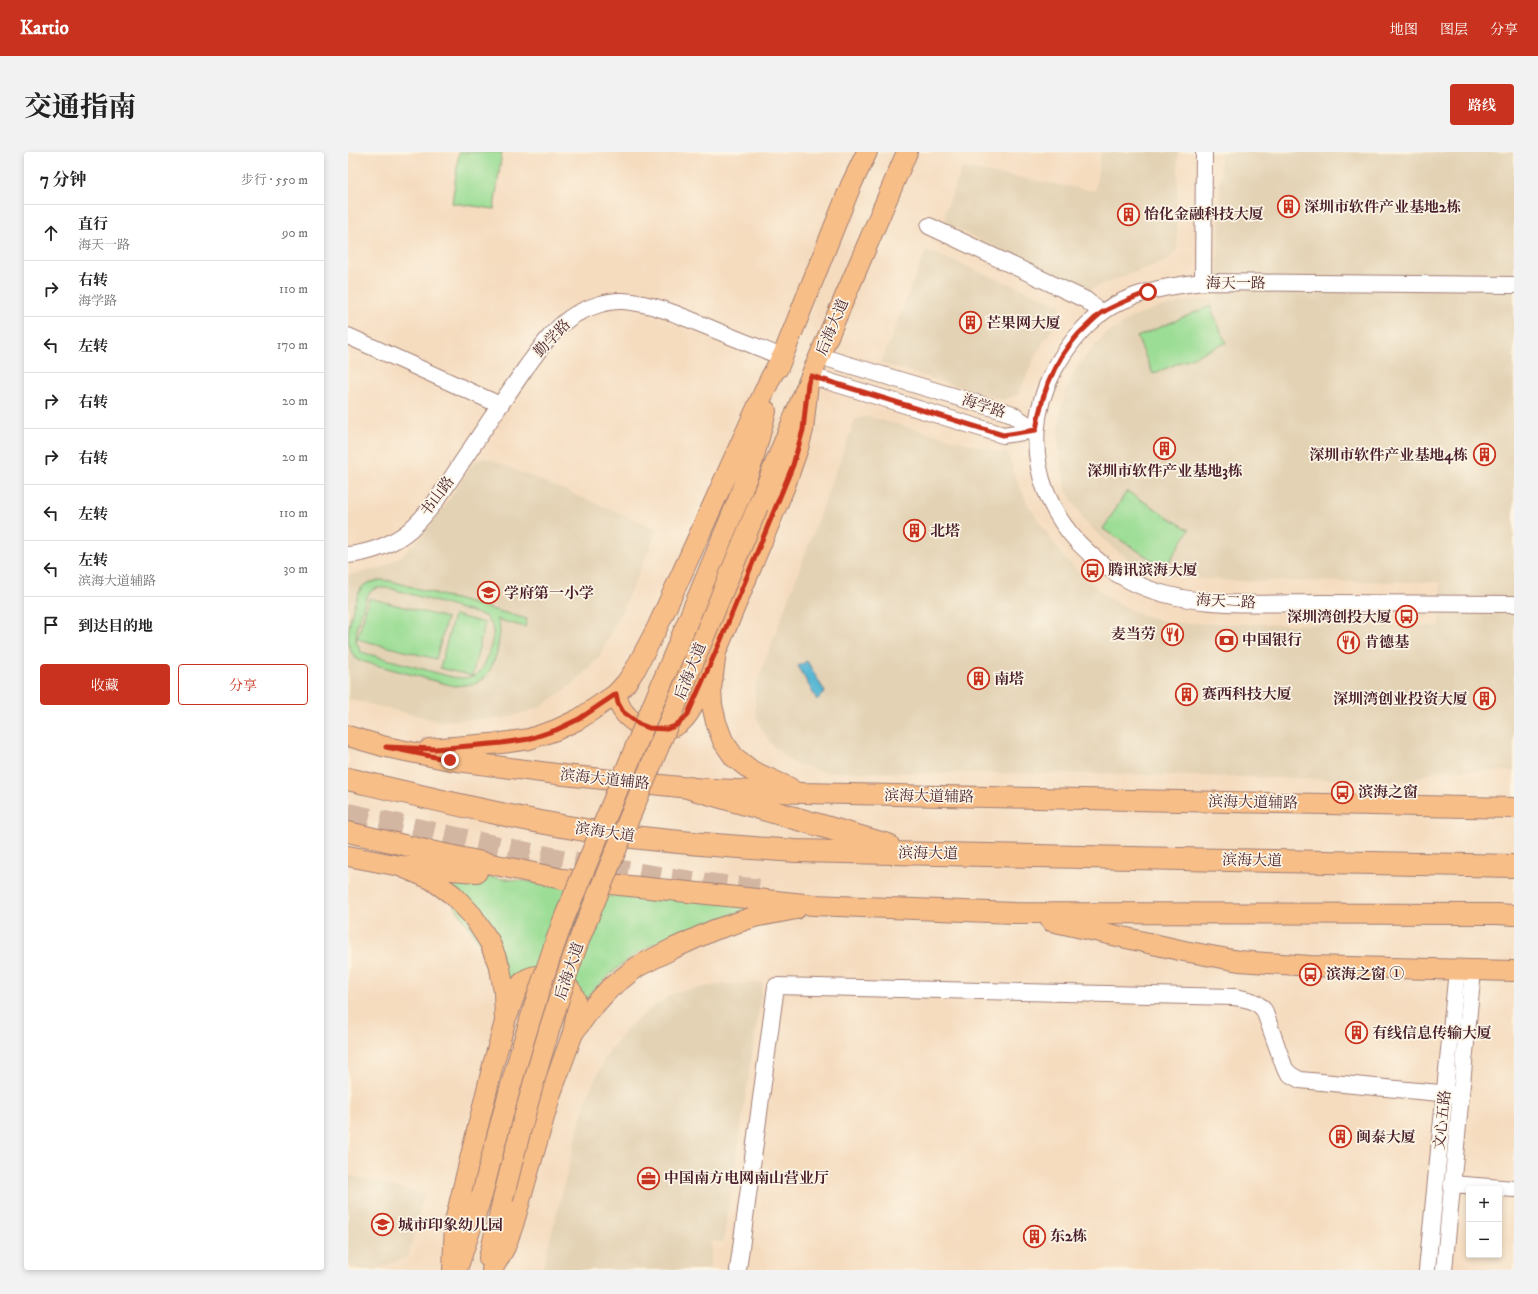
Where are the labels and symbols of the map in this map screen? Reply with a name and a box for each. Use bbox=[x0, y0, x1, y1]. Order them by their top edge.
building icon: 深圳市软件产业基地2栋 bbox=[1275, 194, 1301, 220]
place label: 深圳市软件产业基地2栋 bbox=[1304, 198, 1461, 217]
building icon: 怡化金融科技大厦 bbox=[1116, 201, 1142, 227]
place label: 怡化金融科技大厦 bbox=[1144, 205, 1264, 224]
street label: 海天一路 bbox=[1206, 274, 1266, 293]
route start bbox=[1139, 283, 1157, 301]
street label: 后海大道 bbox=[812, 296, 853, 359]
building icon: 芒果网大厦 bbox=[958, 310, 984, 336]
place label: 芒果网大厦 bbox=[986, 314, 1061, 333]
street label: 勤学路 bbox=[530, 316, 575, 361]
street label: 海学路 bbox=[960, 390, 1008, 422]
building icon: 深圳市软件产业基地3栋 bbox=[1152, 435, 1178, 461]
building icon: 深圳市软件产业基地4栋 bbox=[1471, 442, 1497, 468]
place label: 深圳市软件产业基地4栋 bbox=[1309, 446, 1468, 465]
place label: 深圳市软件产业基地3栋 bbox=[1087, 462, 1243, 481]
street label: 书山路 bbox=[416, 473, 459, 520]
building icon: 北塔 bbox=[902, 518, 928, 544]
place label: 北塔 bbox=[930, 522, 960, 541]
bus stop icon: 腾讯滨海大厦 bbox=[1080, 557, 1106, 583]
place label: 腾讯滨海大厦 bbox=[1108, 561, 1198, 580]
school or university icon: 学府第一小学 bbox=[476, 580, 502, 606]
place label: 学府第一小学 bbox=[504, 584, 594, 603]
street label: 海天二路 bbox=[1196, 590, 1256, 613]
bus stop icon: 深圳湾创投大厦 bbox=[1394, 604, 1420, 630]
place label: 深圳湾创投大厦 bbox=[1287, 608, 1392, 627]
restaurant icon: 麦当劳 bbox=[1159, 621, 1185, 647]
place label: 麦当劳 bbox=[1111, 625, 1156, 644]
bank icon: 中国银行 bbox=[1214, 627, 1240, 653]
restaurant icon: 肯德基 bbox=[1335, 629, 1361, 655]
place label: 中国银行 bbox=[1242, 631, 1302, 650]
place label: 肯德基 bbox=[1364, 633, 1410, 652]
street label: 后海大道 bbox=[670, 640, 711, 703]
building icon: 南塔 bbox=[965, 666, 991, 692]
place label: 南塔 bbox=[994, 670, 1024, 689]
building icon: 赛西科技大厦 bbox=[1174, 681, 1200, 707]
place label: 赛西科技大厦 bbox=[1202, 685, 1292, 704]
building icon: 深圳湾创业投资大厦 bbox=[1471, 686, 1497, 712]
place label: 深圳湾创业投资大厦 bbox=[1333, 690, 1468, 709]
route end bbox=[441, 751, 459, 769]
street label: 滨海大道辅路 bbox=[559, 765, 651, 794]
bus stop icon: 滨海之窗 bbox=[1330, 779, 1356, 805]
place label: 滨海之窗 bbox=[1358, 783, 1418, 802]
street label: 滨海大道辅路 bbox=[884, 786, 974, 807]
street label: 滨海大道辅路 bbox=[1208, 792, 1298, 813]
street label: 滨海大道 bbox=[574, 819, 636, 846]
street label: 滨海大道 bbox=[898, 843, 958, 864]
street label: 滨海大道 bbox=[1222, 850, 1282, 871]
street label: 后海大道 bbox=[551, 940, 588, 1003]
bus stop icon: 滨海之窗 ① bbox=[1297, 961, 1323, 987]
place label: 滨海之窗 ① bbox=[1326, 965, 1404, 984]
building icon: 有线信息传输大厦 bbox=[1343, 1020, 1369, 1046]
place label: 有线信息传输大厦 bbox=[1372, 1024, 1492, 1043]
street label: 文心五路 bbox=[1430, 1089, 1455, 1151]
building icon: 闽泰大厦 bbox=[1328, 1124, 1354, 1150]
place label: 闽泰大厦 bbox=[1356, 1128, 1416, 1147]
office icon: 中国南方电网南山营业厅 bbox=[635, 1165, 661, 1191]
place label: 中国南方电网南山营业厅 bbox=[664, 1169, 829, 1188]
school or university icon: 城市印象幼儿园 bbox=[369, 1212, 395, 1238]
place label: 城市印象幼儿园 bbox=[398, 1216, 503, 1235]
building icon: 东2栋 bbox=[1021, 1223, 1047, 1249]
place label: 东2栋 bbox=[1050, 1227, 1087, 1246]

